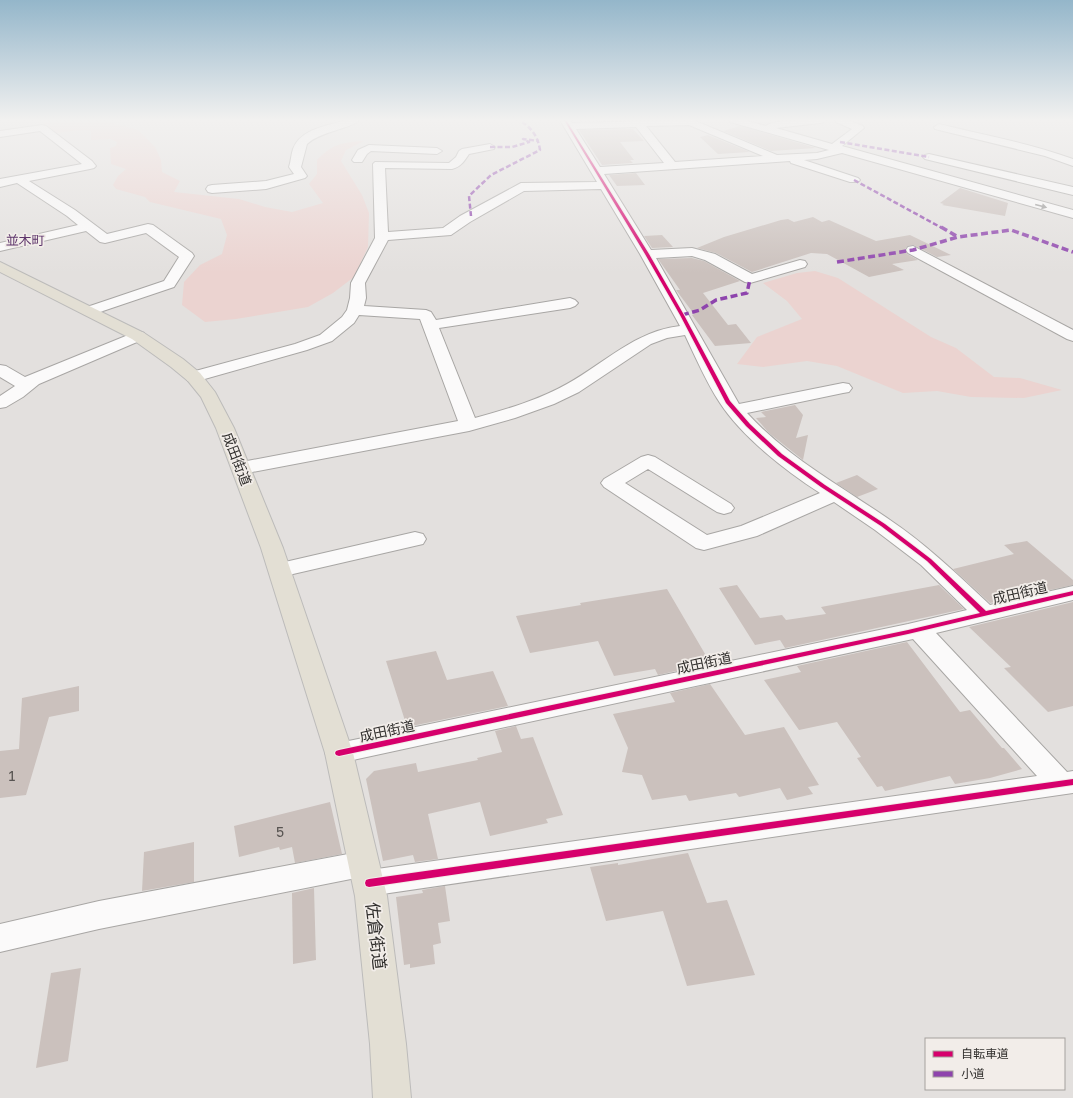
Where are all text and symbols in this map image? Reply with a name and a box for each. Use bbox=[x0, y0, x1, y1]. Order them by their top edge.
one-way arrow bbox=[1035, 203, 1047, 209]
district label: 並木町 bbox=[5, 232, 45, 248]
street label: 成田街道 bbox=[219, 430, 255, 488]
street label: 成田街道 bbox=[991, 578, 1049, 607]
street label: 成田街道 bbox=[675, 648, 733, 677]
street label: 成田街道 bbox=[358, 716, 416, 745]
house number: 1 bbox=[9, 767, 16, 784]
house number: 5 bbox=[276, 823, 284, 840]
street label: 佐倉街道 bbox=[362, 901, 391, 971]
legend bbox=[925, 1038, 1065, 1090]
text: 自転車道 bbox=[961, 1046, 1009, 1061]
text: 小道 bbox=[961, 1066, 985, 1081]

